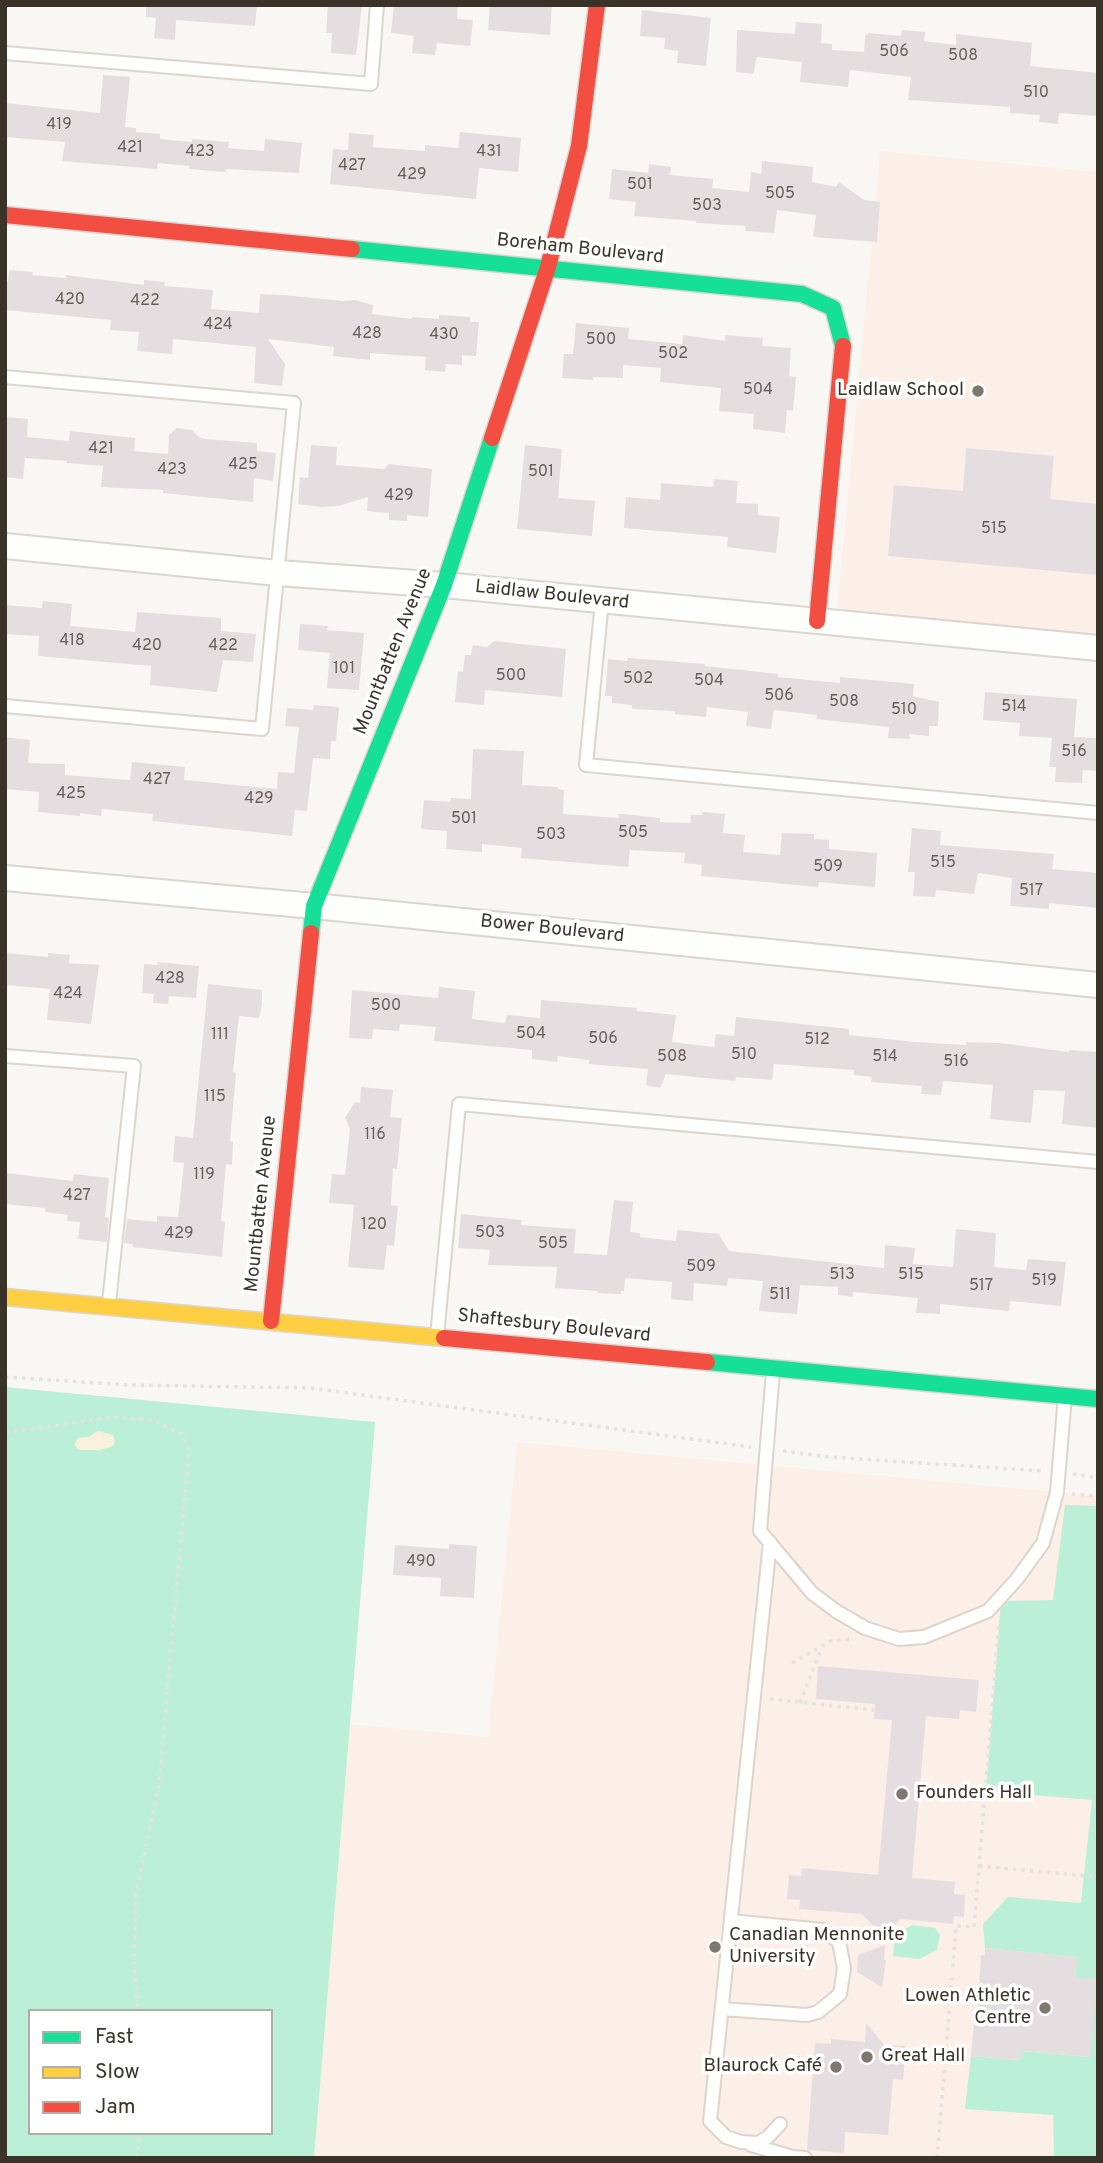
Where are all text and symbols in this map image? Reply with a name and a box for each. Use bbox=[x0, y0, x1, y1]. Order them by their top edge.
house number: 506 bbox=[879, 43, 909, 63]
house number: 508 bbox=[948, 47, 978, 67]
house number: 510 bbox=[1023, 84, 1049, 104]
house number: 419 bbox=[46, 116, 72, 136]
house number: 421 bbox=[117, 139, 143, 159]
house number: 423 bbox=[185, 143, 215, 163]
house number: 431 bbox=[476, 143, 502, 163]
house number: 427 bbox=[338, 157, 366, 177]
house number: 429 bbox=[397, 166, 427, 186]
house number: 501 bbox=[627, 176, 653, 196]
house number: 505 bbox=[765, 185, 795, 205]
house number: 503 bbox=[692, 197, 722, 217]
street label: Boreham Boulevard bbox=[495, 230, 665, 270]
house number: 420 bbox=[55, 291, 85, 311]
house number: 422 bbox=[130, 292, 160, 312]
house number: 424 bbox=[203, 316, 233, 336]
house number: 428 bbox=[352, 325, 382, 345]
house number: 430 bbox=[429, 326, 459, 346]
house number: 500 bbox=[586, 331, 616, 351]
house number: 502 bbox=[658, 345, 688, 365]
place label: Laidlaw School bbox=[837, 380, 964, 402]
house number: 504 bbox=[743, 381, 773, 401]
marker: Laidlaw School bbox=[970, 383, 986, 399]
house number: 421 bbox=[88, 440, 114, 460]
house number: 425 bbox=[228, 456, 258, 476]
house number: 423 bbox=[157, 461, 187, 481]
house number: 501 bbox=[528, 463, 554, 483]
house number: 429 bbox=[384, 487, 414, 507]
house number: 515 bbox=[981, 520, 1007, 540]
street label: Mountbatten Avenue bbox=[350, 565, 438, 739]
street label: Laidlaw Boulevard bbox=[474, 577, 630, 615]
house number: 418 bbox=[59, 632, 85, 652]
house number: 420 bbox=[132, 637, 162, 657]
house number: 422 bbox=[208, 637, 238, 657]
house number: 101 bbox=[333, 660, 355, 680]
house number: 500 bbox=[496, 667, 526, 687]
house number: 502 bbox=[623, 670, 653, 690]
house number: 504 bbox=[694, 672, 724, 692]
house number: 506 bbox=[764, 687, 794, 707]
house number: 508 bbox=[829, 693, 859, 713]
house number: 514 bbox=[1001, 698, 1027, 718]
house number: 510 bbox=[891, 701, 917, 721]
house number: 516 bbox=[1061, 743, 1087, 763]
house number: 427 bbox=[143, 771, 171, 791]
house number: 425 bbox=[56, 785, 86, 805]
house number: 429 bbox=[244, 790, 274, 810]
house number: 501 bbox=[451, 810, 477, 830]
house number: 505 bbox=[618, 824, 648, 844]
house number: 503 bbox=[536, 826, 566, 846]
house number: 515 bbox=[930, 854, 956, 874]
house number: 509 bbox=[813, 858, 843, 878]
house number: 517 bbox=[1019, 882, 1043, 902]
street label: Bower Boulevard bbox=[479, 911, 625, 949]
house number: 428 bbox=[155, 970, 185, 990]
house number: 424 bbox=[53, 985, 83, 1005]
house number: 500 bbox=[371, 997, 401, 1017]
house number: 504 bbox=[516, 1025, 546, 1045]
house number: 111 bbox=[211, 1026, 229, 1046]
house number: 506 bbox=[588, 1030, 618, 1050]
house number: 512 bbox=[804, 1031, 830, 1051]
house number: 510 bbox=[731, 1046, 757, 1066]
house number: 508 bbox=[657, 1048, 687, 1068]
house number: 514 bbox=[872, 1048, 898, 1068]
house number: 516 bbox=[943, 1053, 969, 1073]
house number: 115 bbox=[204, 1088, 226, 1108]
street label: Mountbatten Avenue bbox=[241, 1114, 283, 1294]
house number: 116 bbox=[364, 1126, 386, 1146]
house number: 119 bbox=[193, 1166, 215, 1186]
house number: 427 bbox=[63, 1187, 91, 1207]
house number: 120 bbox=[361, 1216, 387, 1236]
house number: 503 bbox=[475, 1224, 505, 1244]
house number: 429 bbox=[164, 1225, 194, 1245]
house number: 505 bbox=[538, 1235, 568, 1255]
house number: 509 bbox=[686, 1258, 716, 1278]
house number: 513 bbox=[829, 1266, 855, 1286]
house number: 515 bbox=[898, 1266, 924, 1286]
house number: 519 bbox=[1031, 1272, 1057, 1292]
house number: 517 bbox=[969, 1277, 993, 1297]
house number: 511 bbox=[769, 1286, 791, 1306]
street label: Shaftesbury Boulevard bbox=[456, 1306, 652, 1348]
house number: 490 bbox=[406, 1553, 436, 1573]
place label: Founders Hall bbox=[916, 1783, 1032, 1805]
marker: Founders Hall bbox=[894, 1786, 910, 1802]
place label: Canadian Mennonite University bbox=[729, 1925, 904, 1969]
marker: Canadian Mennonite University bbox=[707, 1939, 723, 1955]
place label: Lowen Athletic Centre bbox=[905, 1986, 1031, 2030]
marker: Lowen Athletic Centre bbox=[1037, 2000, 1053, 2016]
legend bbox=[28, 2009, 273, 2135]
text: Fast bbox=[95, 2024, 134, 2051]
place label: Great Hall bbox=[881, 2046, 965, 2068]
marker: Great Hall bbox=[859, 2049, 875, 2065]
place label: Blaurock Café bbox=[703, 2056, 822, 2078]
text: Slow bbox=[95, 2059, 140, 2086]
marker: Blaurock Café bbox=[828, 2059, 844, 2075]
text: Jam bbox=[95, 2094, 136, 2121]

